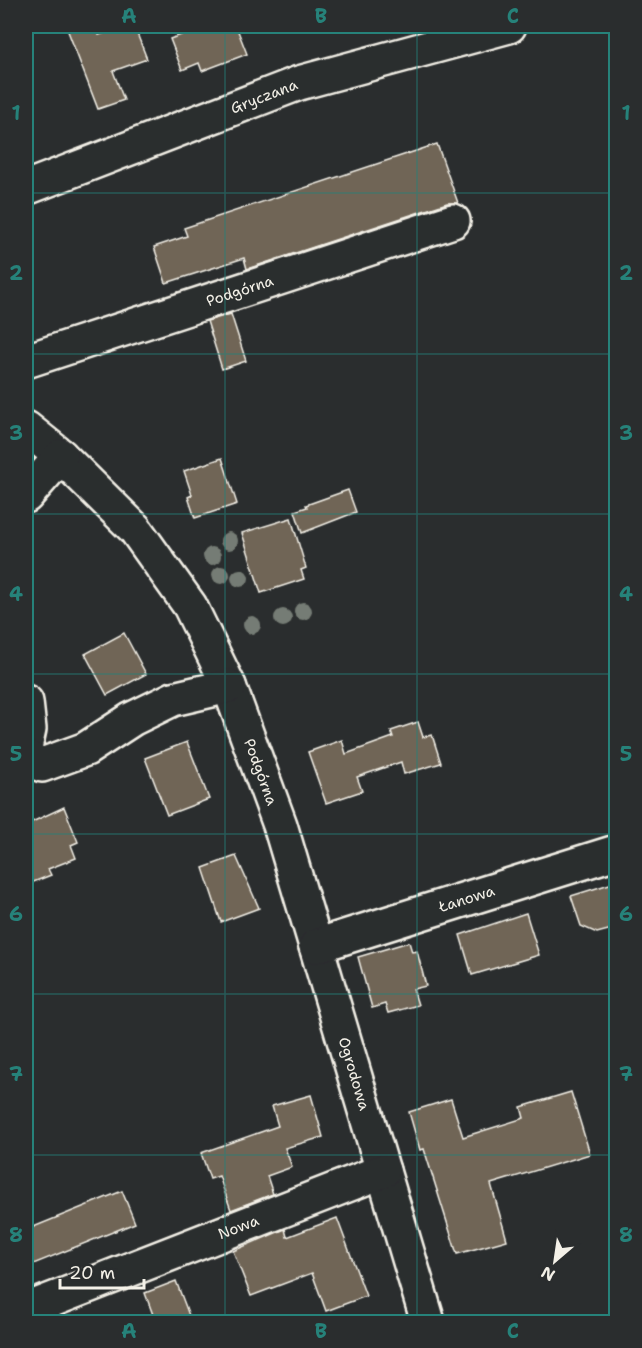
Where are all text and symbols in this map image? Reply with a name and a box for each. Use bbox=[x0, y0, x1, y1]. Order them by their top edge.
text: A bbox=[121, 3, 137, 29]
text: B bbox=[315, 3, 327, 29]
text: C bbox=[507, 3, 519, 29]
street label: Gryczana bbox=[228, 74, 301, 118]
text: 1 bbox=[11, 100, 21, 126]
text: 1 bbox=[621, 100, 631, 126]
text: 2 bbox=[9, 260, 23, 286]
text: 2 bbox=[619, 260, 633, 286]
street label: Podgórna bbox=[204, 270, 277, 311]
text: 3 bbox=[9, 420, 23, 446]
text: 3 bbox=[619, 420, 633, 446]
text: 4 bbox=[9, 581, 23, 607]
text: 4 bbox=[619, 581, 633, 607]
street label: Podgórna bbox=[239, 736, 282, 809]
text: 5 bbox=[10, 741, 22, 767]
text: 5 bbox=[620, 741, 632, 767]
street label: Łanowa bbox=[435, 880, 498, 917]
text: 6 bbox=[9, 901, 23, 927]
text: 6 bbox=[619, 901, 633, 927]
street label: Ogrodowa bbox=[334, 1035, 375, 1113]
text: 7 bbox=[9, 1061, 23, 1087]
text: 7 bbox=[619, 1061, 633, 1087]
street label: Nowa bbox=[215, 1210, 262, 1244]
text: 8 bbox=[9, 1222, 23, 1248]
text: 8 bbox=[619, 1222, 633, 1248]
north arrow bbox=[525, 1231, 585, 1291]
scale bar bbox=[60, 1252, 144, 1290]
text: 20 m bbox=[69, 1261, 115, 1285]
text: N bbox=[537, 1261, 559, 1286]
text: A bbox=[121, 1318, 137, 1344]
text: B bbox=[315, 1318, 327, 1344]
text: C bbox=[507, 1318, 519, 1344]

